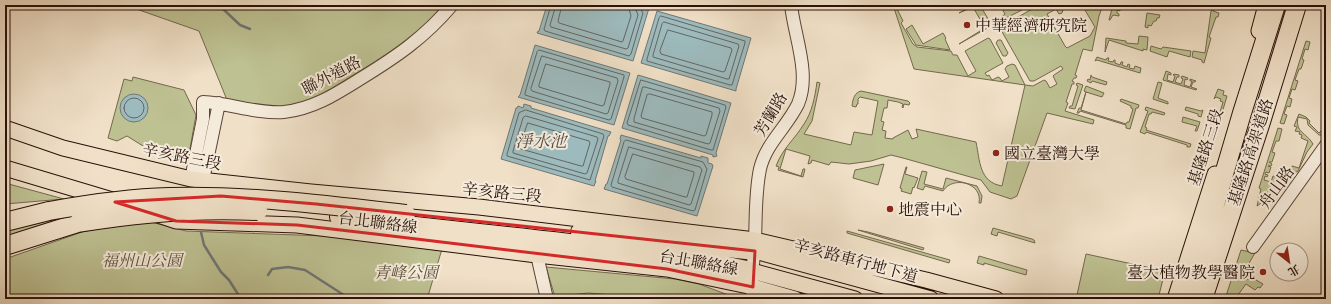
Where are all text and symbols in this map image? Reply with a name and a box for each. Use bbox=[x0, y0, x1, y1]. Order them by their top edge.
place label: 中華經濟研究院 bbox=[975, 16, 1087, 35]
marker: 中華經濟研究院 bbox=[962, 20, 972, 30]
street label: 聯外道路 bbox=[299, 52, 364, 99]
street label: 芳蘭路 bbox=[750, 89, 791, 140]
street label: 基隆路高架道路 bbox=[1224, 96, 1277, 208]
street label: 基隆路三段 bbox=[1184, 106, 1227, 188]
water label: 淨水池 bbox=[516, 131, 568, 152]
street label: 辛亥路三段 bbox=[141, 140, 223, 173]
place label: 國立臺灣大學 bbox=[1004, 144, 1100, 163]
marker: 國立臺灣大學 bbox=[991, 148, 1001, 158]
street label: 舟山路 bbox=[1255, 162, 1298, 212]
street label: 辛亥路三段 bbox=[461, 179, 543, 206]
place label: 地震中心 bbox=[898, 200, 962, 219]
marker: 地震中心 bbox=[885, 204, 895, 214]
street label: 台北聯絡線 bbox=[337, 208, 419, 237]
street label: 辛亥路車行地下道 bbox=[792, 235, 920, 286]
north arrow bbox=[1269, 242, 1309, 282]
street label: 台北聯絡線 bbox=[658, 246, 740, 279]
park label: 福州山公園 bbox=[102, 251, 185, 270]
text: 北 bbox=[1286, 262, 1302, 279]
park label: 青峰公園 bbox=[374, 263, 441, 282]
place label: 臺大植物教學醫院 bbox=[1127, 263, 1255, 282]
marker: 臺大植物教學醫院 bbox=[1258, 267, 1268, 277]

